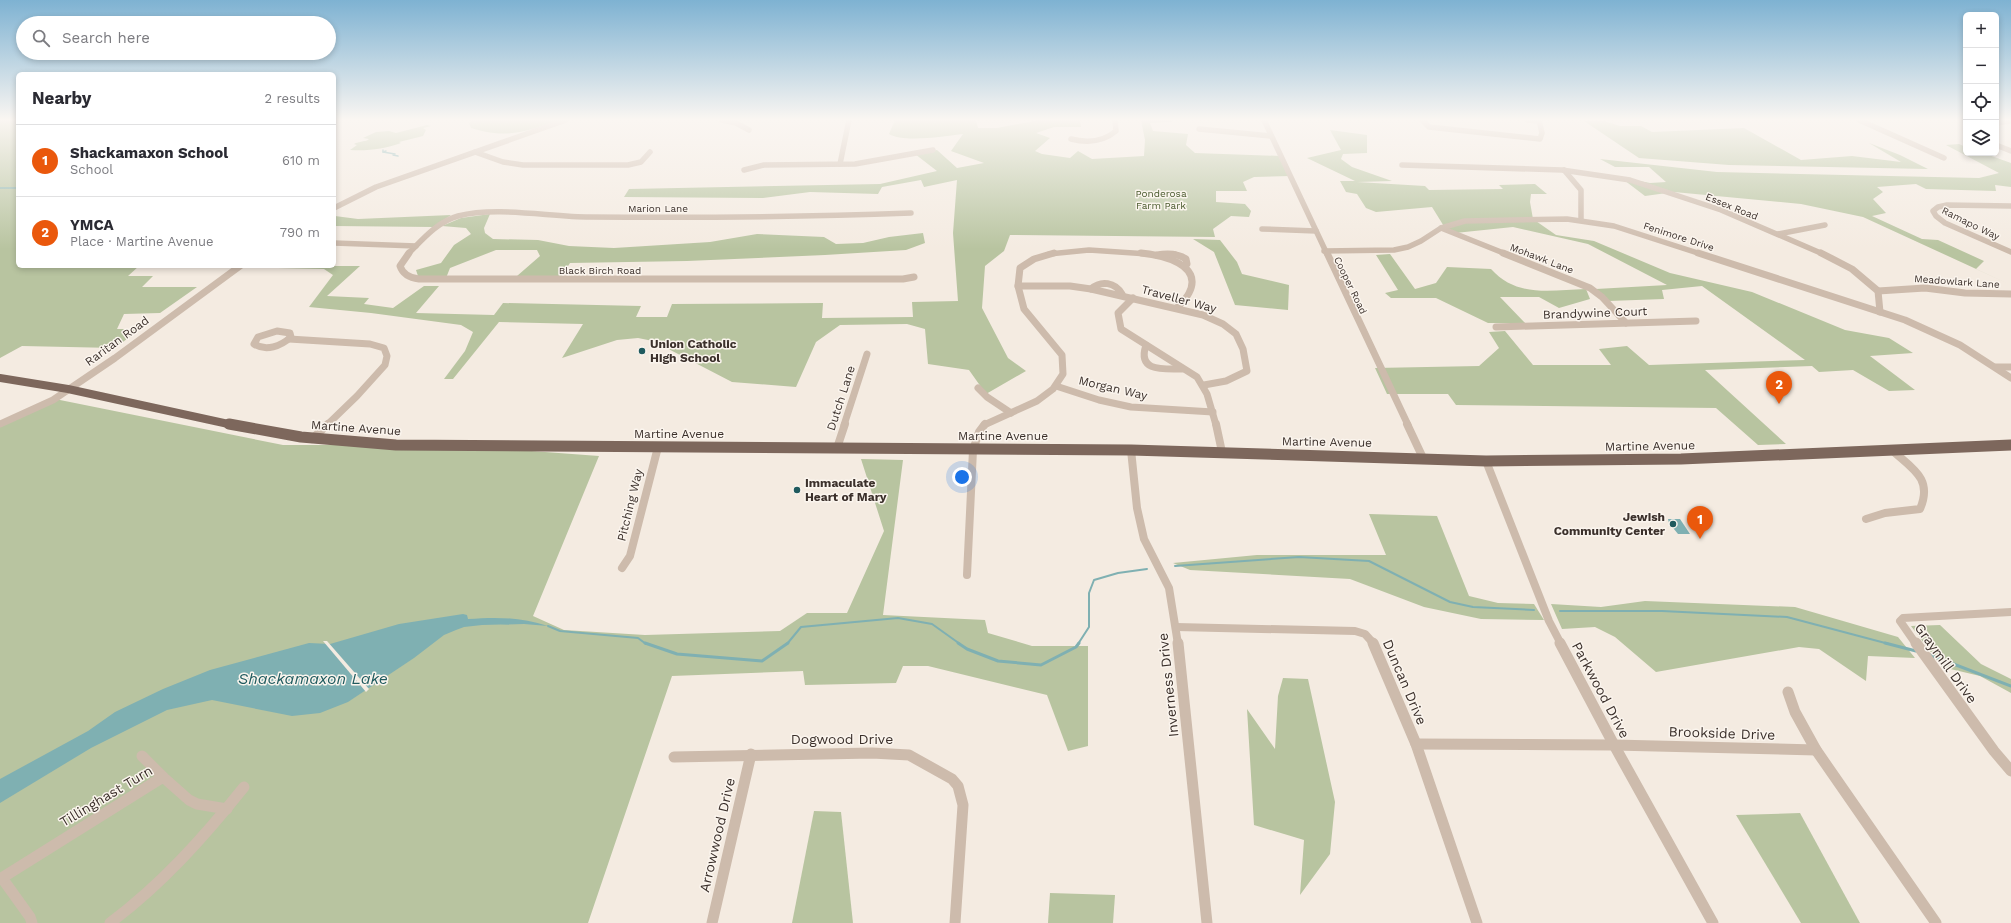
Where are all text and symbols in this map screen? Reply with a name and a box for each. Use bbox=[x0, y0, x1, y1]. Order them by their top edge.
map controls bbox=[1963, 12, 1999, 156]
button: + bbox=[1963, 12, 1999, 48]
search box bbox=[16, 16, 336, 60]
icon: search bbox=[30, 27, 52, 49]
text: Search here bbox=[62, 29, 150, 47]
button: − bbox=[1963, 48, 1999, 84]
button: locate bbox=[1963, 84, 1999, 120]
text: Nearby bbox=[32, 88, 91, 108]
text: 2 results bbox=[265, 91, 320, 106]
button: layers bbox=[1963, 120, 1999, 156]
text: Shackamaxon School bbox=[70, 144, 228, 162]
text: 1 bbox=[42, 153, 48, 168]
text: 610 m bbox=[282, 153, 320, 168]
text: School bbox=[70, 162, 113, 177]
park label: Ponderosa Farm Park bbox=[1135, 188, 1187, 211]
street label: Essex Road bbox=[1704, 191, 1760, 222]
street label: Marion Lane bbox=[628, 203, 688, 214]
street label: Ramapo Way bbox=[1940, 205, 2002, 242]
text: YMCA bbox=[70, 216, 114, 234]
street label: Fenimore Drive bbox=[1642, 220, 1716, 253]
text: 2 bbox=[41, 225, 49, 240]
text: 790 m bbox=[280, 225, 320, 240]
text: Place · Martine Avenue bbox=[70, 234, 214, 249]
street label: Mohawk Lane bbox=[1509, 241, 1575, 276]
street label: Cooper Road bbox=[1332, 255, 1369, 316]
street label: Black Birch Road bbox=[559, 265, 641, 276]
street label: Meadowlark Lane bbox=[1914, 273, 2000, 290]
street label: Traveller Way bbox=[1140, 282, 1219, 316]
street label: Brandywine Court bbox=[1542, 304, 1648, 322]
street label: Raritan Road bbox=[82, 313, 152, 369]
place label: Union Catholic High School bbox=[650, 337, 737, 365]
marker: Union Catholic High School bbox=[637, 346, 647, 356]
street label: Dutch Lane bbox=[824, 364, 858, 432]
pin: 2 bbox=[1766, 371, 1792, 404]
street label: Morgan Way bbox=[1077, 373, 1149, 403]
street label: Martine Avenue bbox=[311, 418, 402, 438]
street label: Martine Avenue bbox=[634, 427, 724, 441]
street label: Martine Avenue bbox=[958, 429, 1048, 443]
street label: Martine Avenue bbox=[1282, 434, 1372, 450]
street label: Martine Avenue bbox=[1605, 438, 1695, 454]
street label: Pitching Way bbox=[614, 467, 646, 543]
your location bbox=[952, 467, 972, 487]
place label: Immaculate Heart of Mary bbox=[805, 476, 887, 504]
marker: Immaculate Heart of Mary bbox=[792, 485, 802, 495]
pin: 1 bbox=[1687, 506, 1713, 539]
place label: Jewish Community Center bbox=[1554, 510, 1666, 538]
marker: Jewish Community Center bbox=[1668, 519, 1678, 529]
street label: Graymill Drive bbox=[1912, 620, 1980, 706]
street label: Inverness Drive bbox=[1155, 632, 1181, 738]
street label: Duncan Drive bbox=[1380, 637, 1430, 727]
street label: Parkwood Drive bbox=[1569, 639, 1633, 741]
water label: Shackamaxon Lake bbox=[238, 669, 388, 688]
street label: Brookside Drive bbox=[1668, 723, 1776, 743]
street label: Dogwood Drive bbox=[791, 731, 893, 747]
street label: Tillinghast Turn bbox=[57, 762, 155, 830]
street label: Arrowwood Drive bbox=[696, 776, 738, 894]

